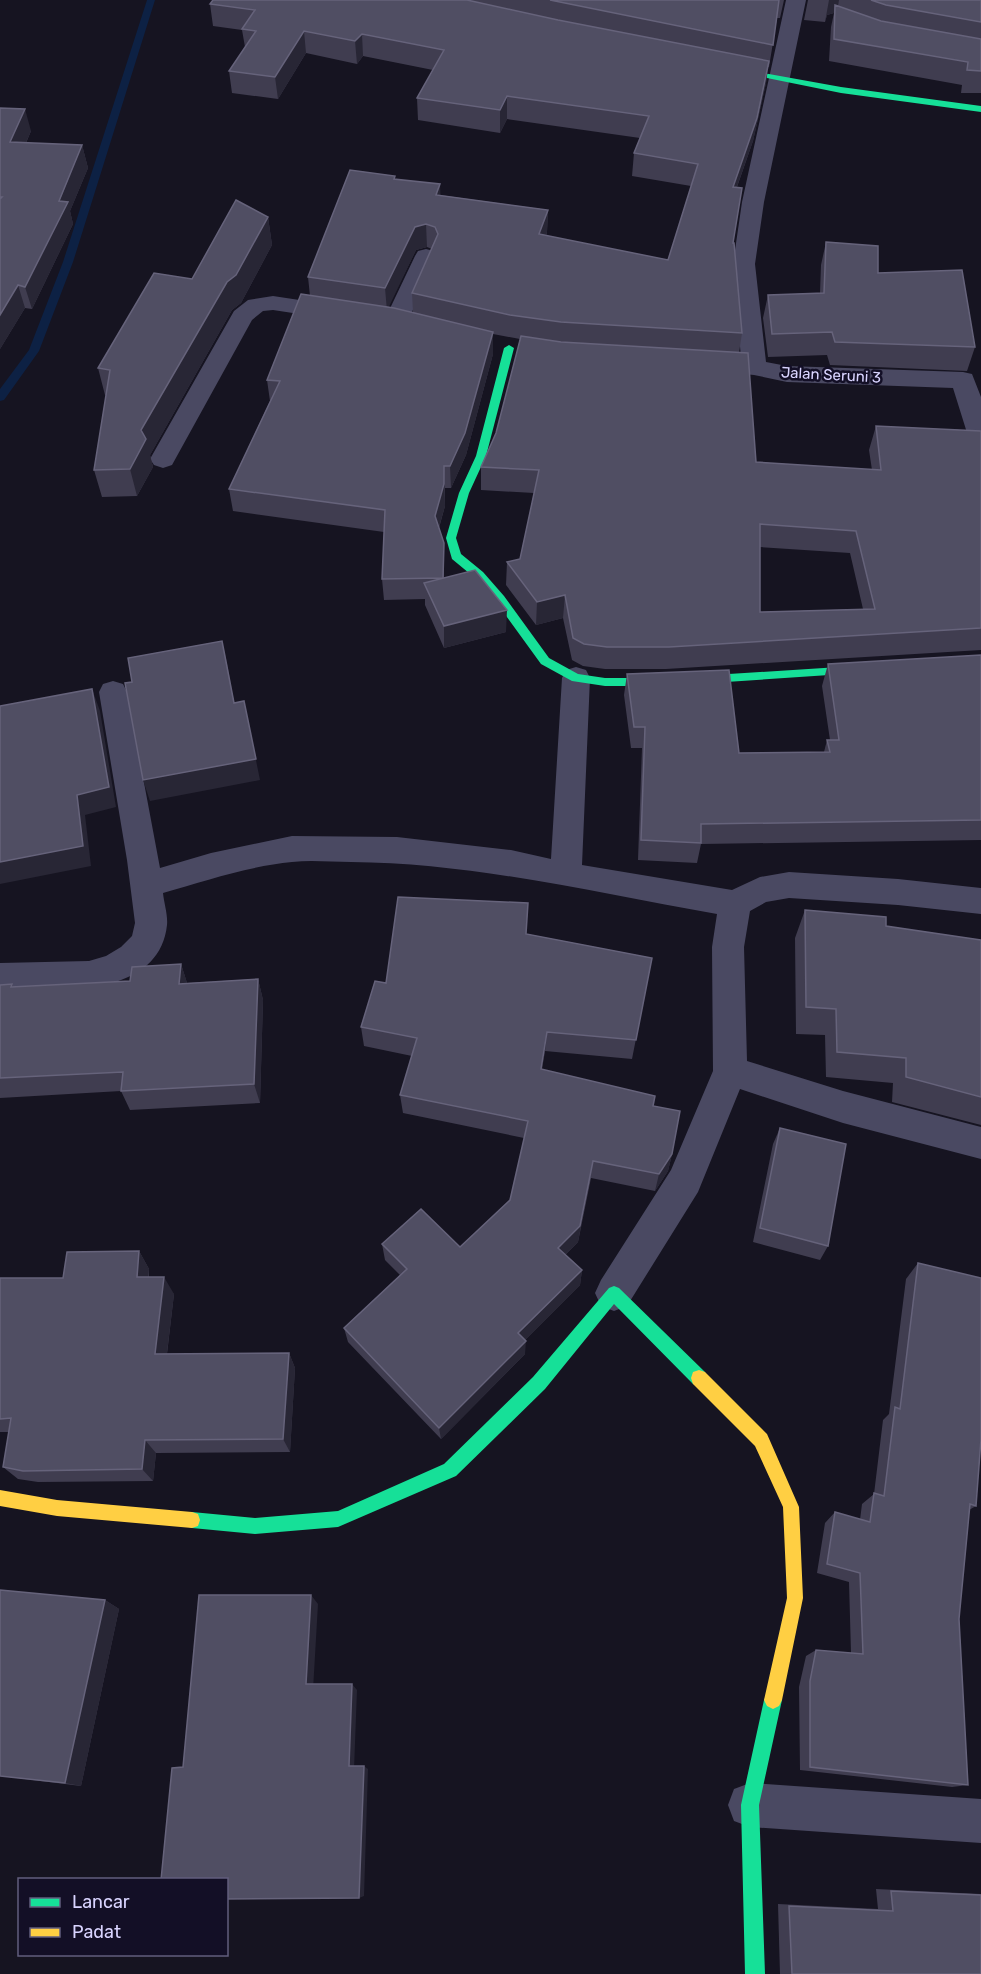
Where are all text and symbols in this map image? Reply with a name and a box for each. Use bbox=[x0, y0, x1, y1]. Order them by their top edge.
street label: Jalan Seruni 3 bbox=[780, 363, 882, 387]
legend bbox=[18, 1878, 228, 1956]
text: Lancar bbox=[72, 1891, 130, 1913]
text: Padat bbox=[72, 1921, 121, 1943]

